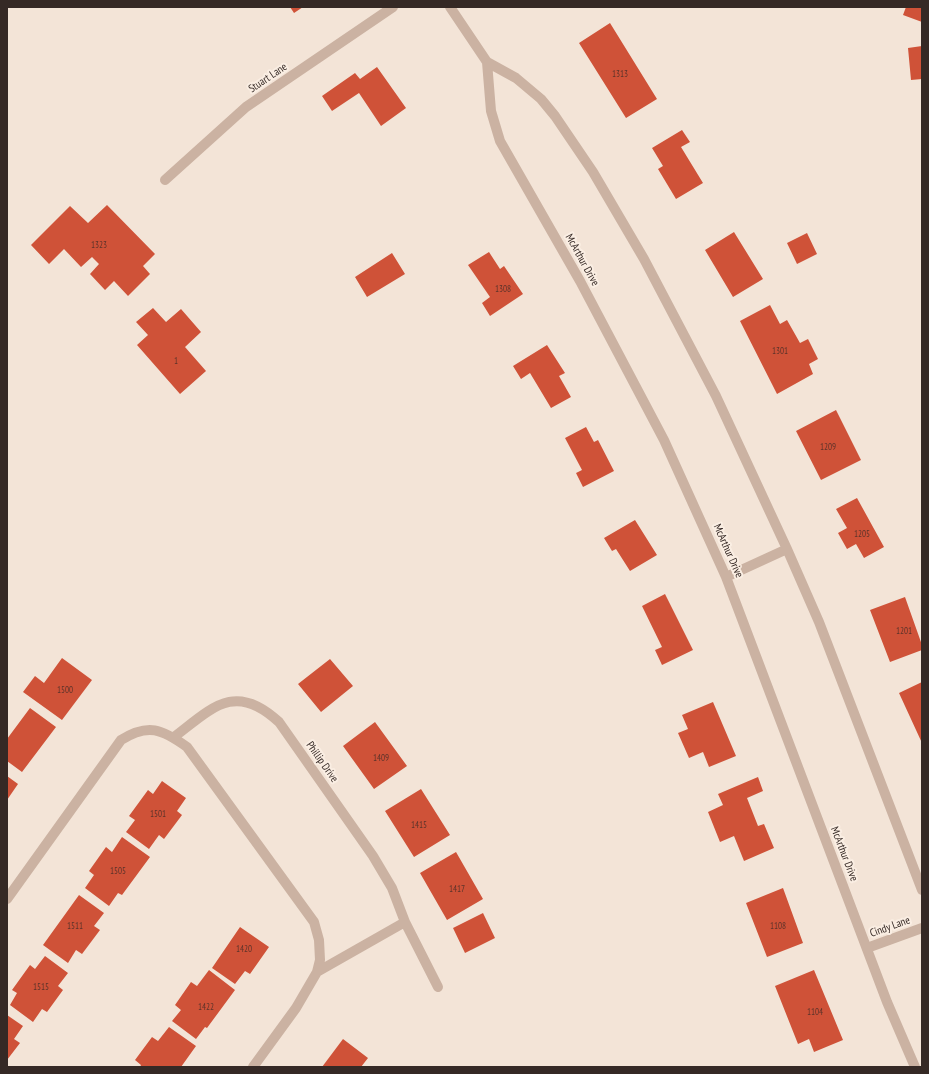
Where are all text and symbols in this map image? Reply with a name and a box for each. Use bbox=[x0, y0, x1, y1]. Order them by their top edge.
street label: Stuart Lane bbox=[246, 60, 290, 96]
house number: 1313 bbox=[612, 69, 628, 79]
street label: McArthur Drive bbox=[562, 232, 602, 288]
house number: 1323 bbox=[91, 240, 107, 250]
house number: 1308 bbox=[495, 284, 511, 294]
house number: 1301 bbox=[772, 346, 788, 356]
house number: 1 bbox=[174, 356, 178, 366]
house number: 1209 bbox=[820, 442, 836, 452]
street label: McArthur Drive bbox=[710, 522, 746, 580]
house number: 1205 bbox=[854, 529, 870, 539]
house number: 1201 bbox=[896, 626, 912, 636]
house number: 1500 bbox=[57, 685, 73, 695]
street label: Phillip Drive bbox=[303, 739, 341, 785]
house number: 1409 bbox=[373, 753, 389, 763]
house number: 1501 bbox=[150, 809, 166, 819]
house number: 1415 bbox=[411, 820, 427, 830]
street label: McArthur Drive bbox=[828, 825, 860, 883]
house number: 1505 bbox=[110, 866, 126, 876]
house number: 1417 bbox=[449, 884, 465, 894]
street label: Cindy Lane bbox=[868, 914, 912, 940]
house number: 1511 bbox=[67, 921, 83, 931]
house number: 1108 bbox=[770, 921, 786, 931]
house number: 1420 bbox=[236, 944, 252, 954]
house number: 1515 bbox=[33, 982, 49, 992]
house number: 1422 bbox=[198, 1002, 214, 1012]
house number: 1104 bbox=[807, 1007, 823, 1017]

